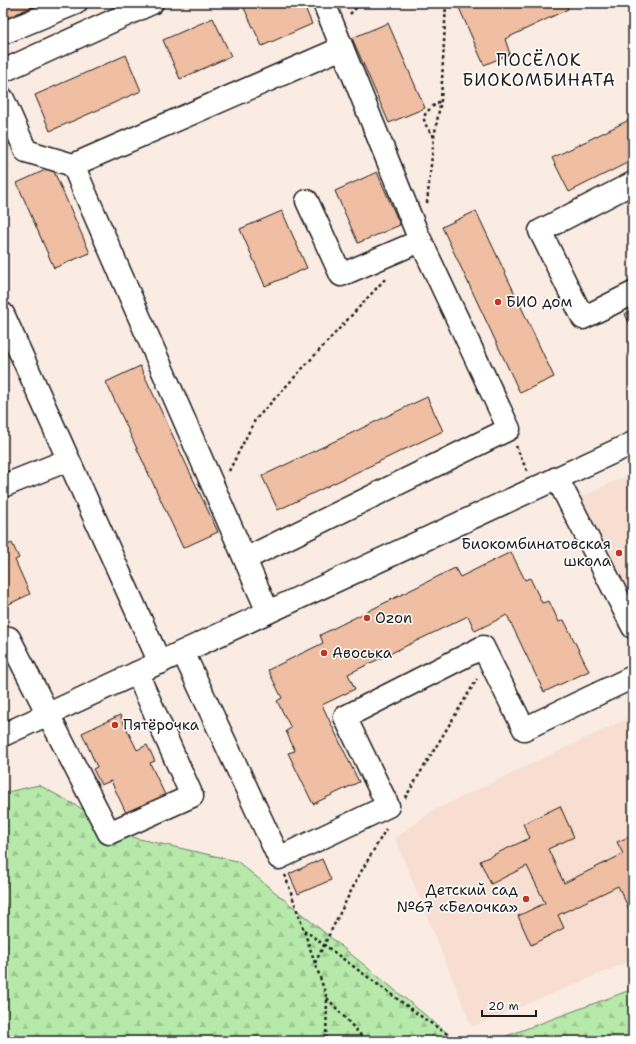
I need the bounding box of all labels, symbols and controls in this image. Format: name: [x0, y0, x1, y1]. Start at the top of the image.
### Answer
district label: ПОСЁЛОК БИОКОМБИНАТА: [462, 49, 616, 91]
place label: БИО дом: [506, 292, 572, 312]
marker: БИО дом: [493, 297, 503, 307]
place label: Биокомбинатовская школа: [461, 534, 612, 571]
marker: Биокомбинатовская школа: [614, 548, 624, 558]
place label: Ozon: [375, 608, 412, 628]
marker: Ozon: [362, 613, 372, 623]
place label: Авоська: [332, 643, 393, 663]
marker: Авоська: [319, 648, 329, 658]
place label: Пятёрочка: [123, 715, 200, 735]
marker: Пятёрочка: [110, 720, 120, 730]
place label: Детский сад №67 «Белочка»: [396, 880, 518, 917]
marker: Детский сад №67 «Белочка»: [521, 894, 531, 904]
scale bar: [482, 992, 536, 1018]
text: 20 m: [488, 998, 519, 1014]

